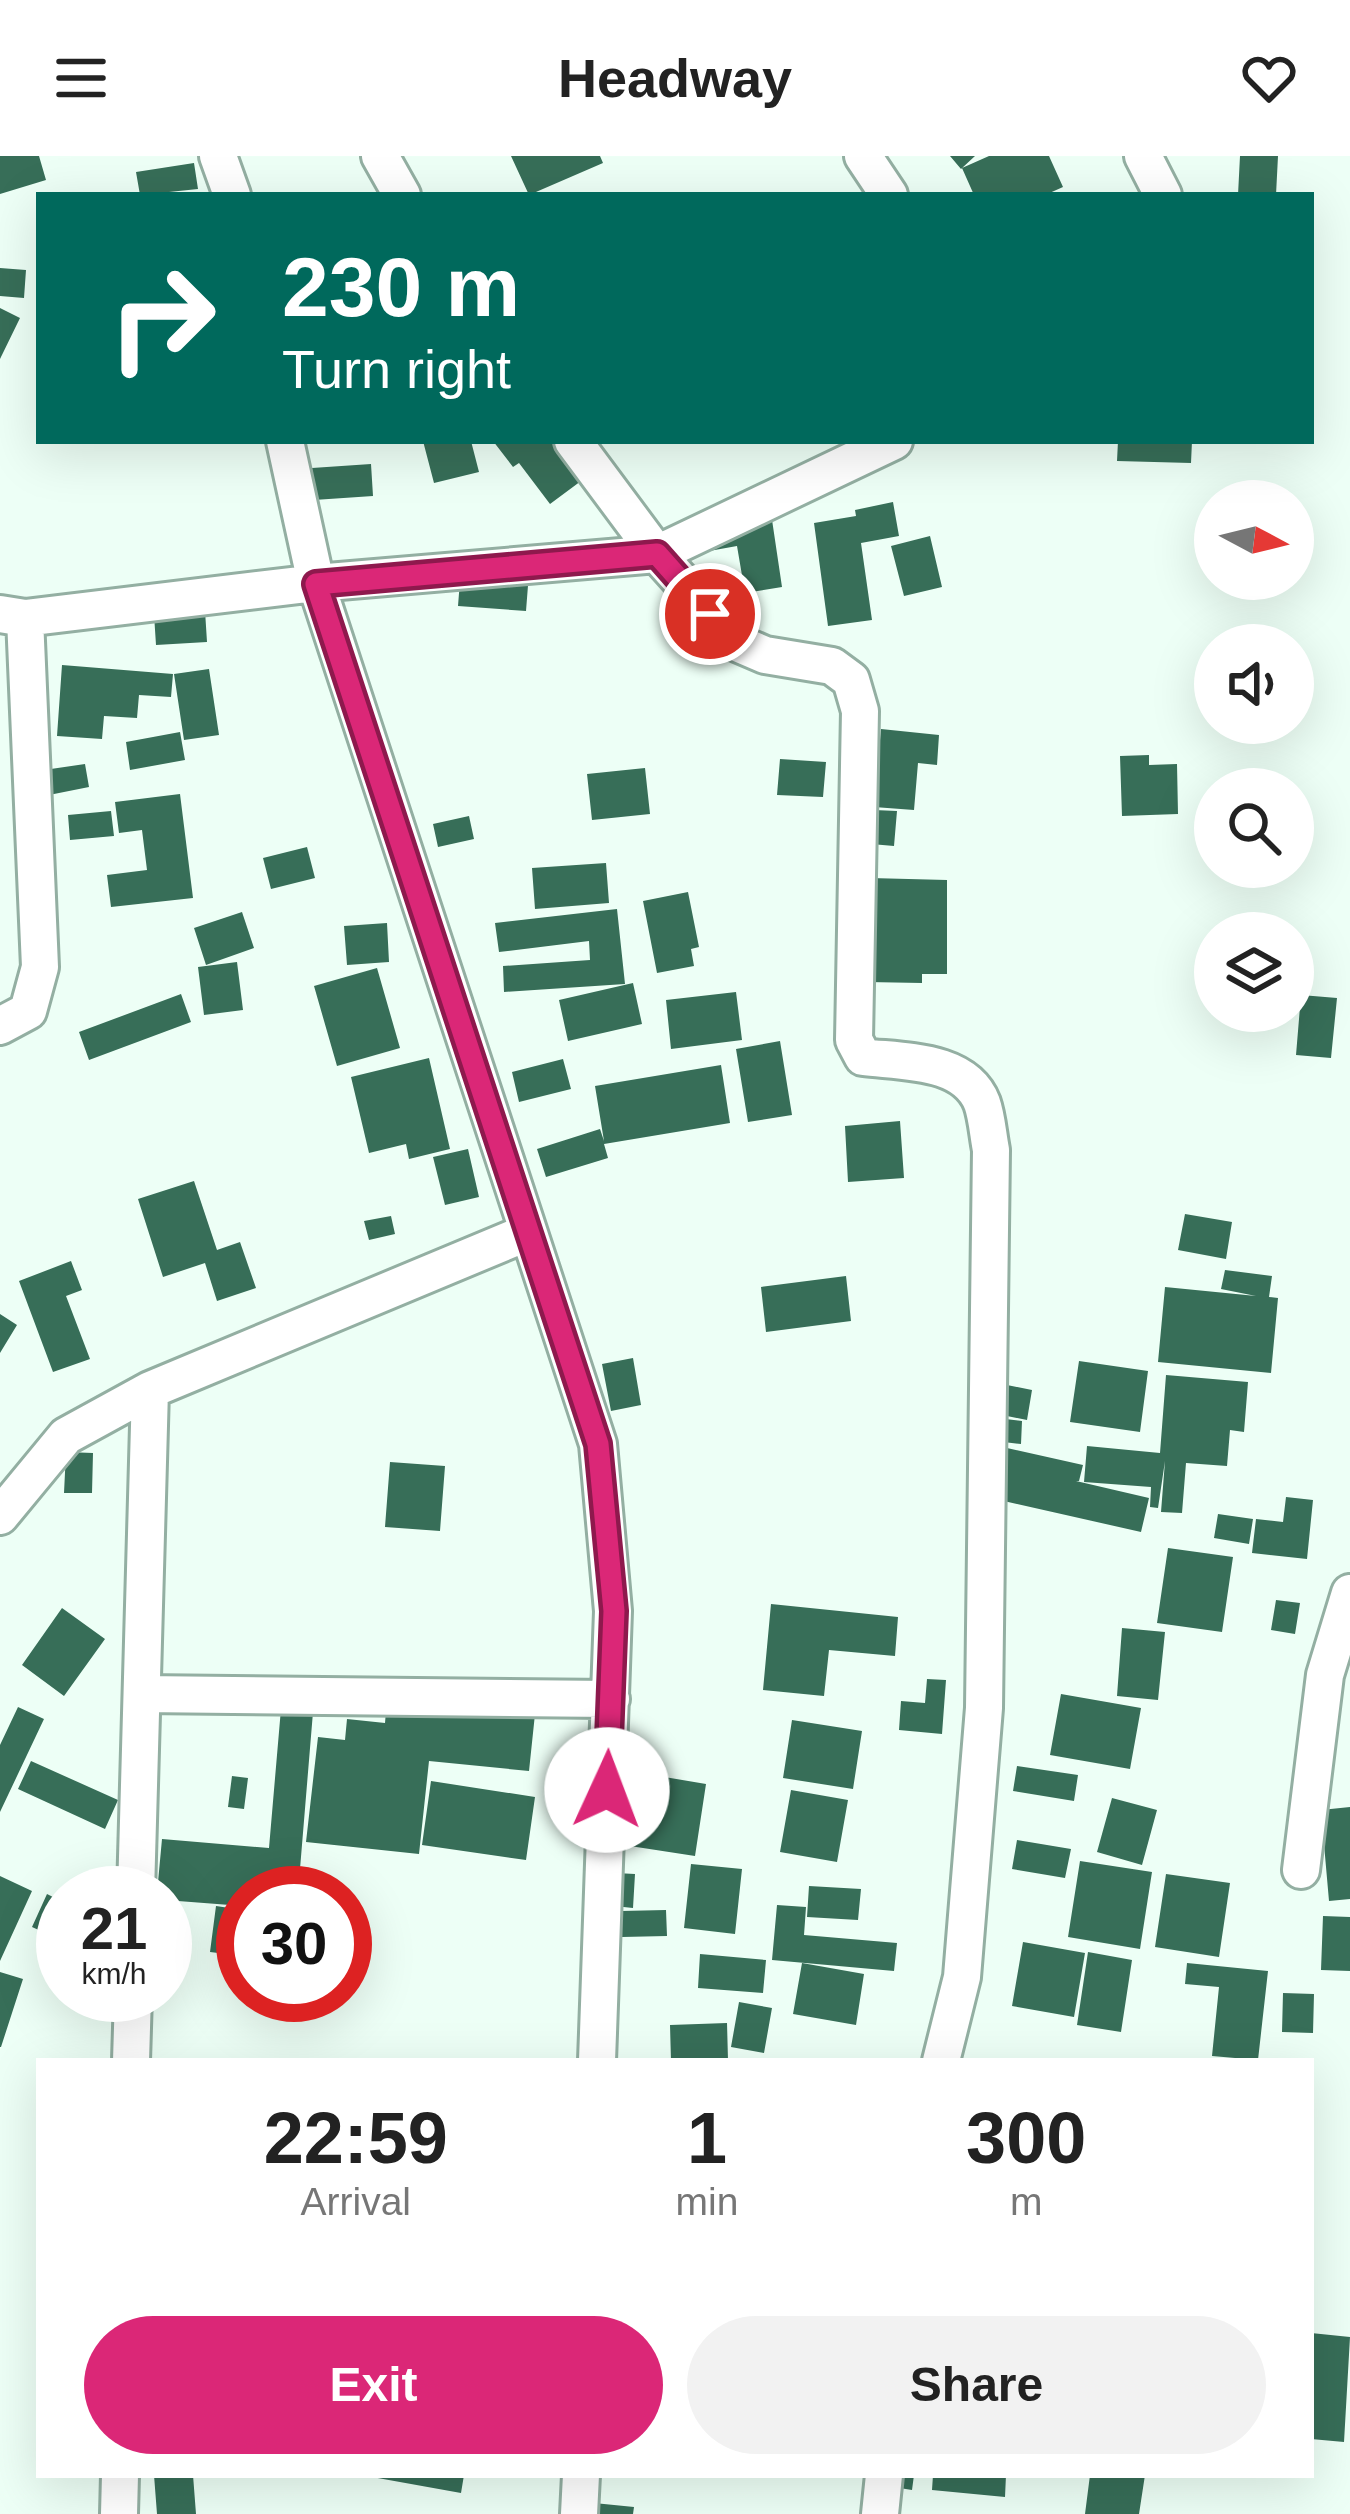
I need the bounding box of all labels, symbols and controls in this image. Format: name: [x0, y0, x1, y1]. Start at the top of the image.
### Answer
icon: menu: [48, 45, 114, 111]
icon: heart: [1236, 45, 1302, 111]
text: Headway: [558, 48, 792, 108]
icon: right: [84, 240, 240, 396]
text: 230 m: [282, 240, 520, 334]
text: Turn right: [282, 339, 511, 399]
north arrow: [1194, 480, 1314, 600]
map controls: [1194, 480, 1314, 1032]
pin: [659, 563, 761, 665]
icon: arrive: [677, 581, 743, 647]
button: sound: [1194, 624, 1314, 744]
button: search: [1194, 768, 1314, 888]
button: layers: [1194, 912, 1314, 1032]
position arrow: [544, 1727, 670, 1853]
speed limit sign: 30: [216, 1866, 372, 2022]
text: 21: [81, 1895, 147, 1962]
text: km/h: [81, 1957, 147, 1990]
text: 22:59: [264, 2098, 448, 2178]
text: 1: [687, 2098, 727, 2178]
text: 300: [966, 2098, 1086, 2178]
text: Arrival: [301, 2180, 411, 2223]
text: min: [676, 2180, 738, 2223]
text: m: [1010, 2180, 1042, 2223]
button: Exit: [84, 2316, 663, 2454]
button: Share: [687, 2316, 1266, 2454]

